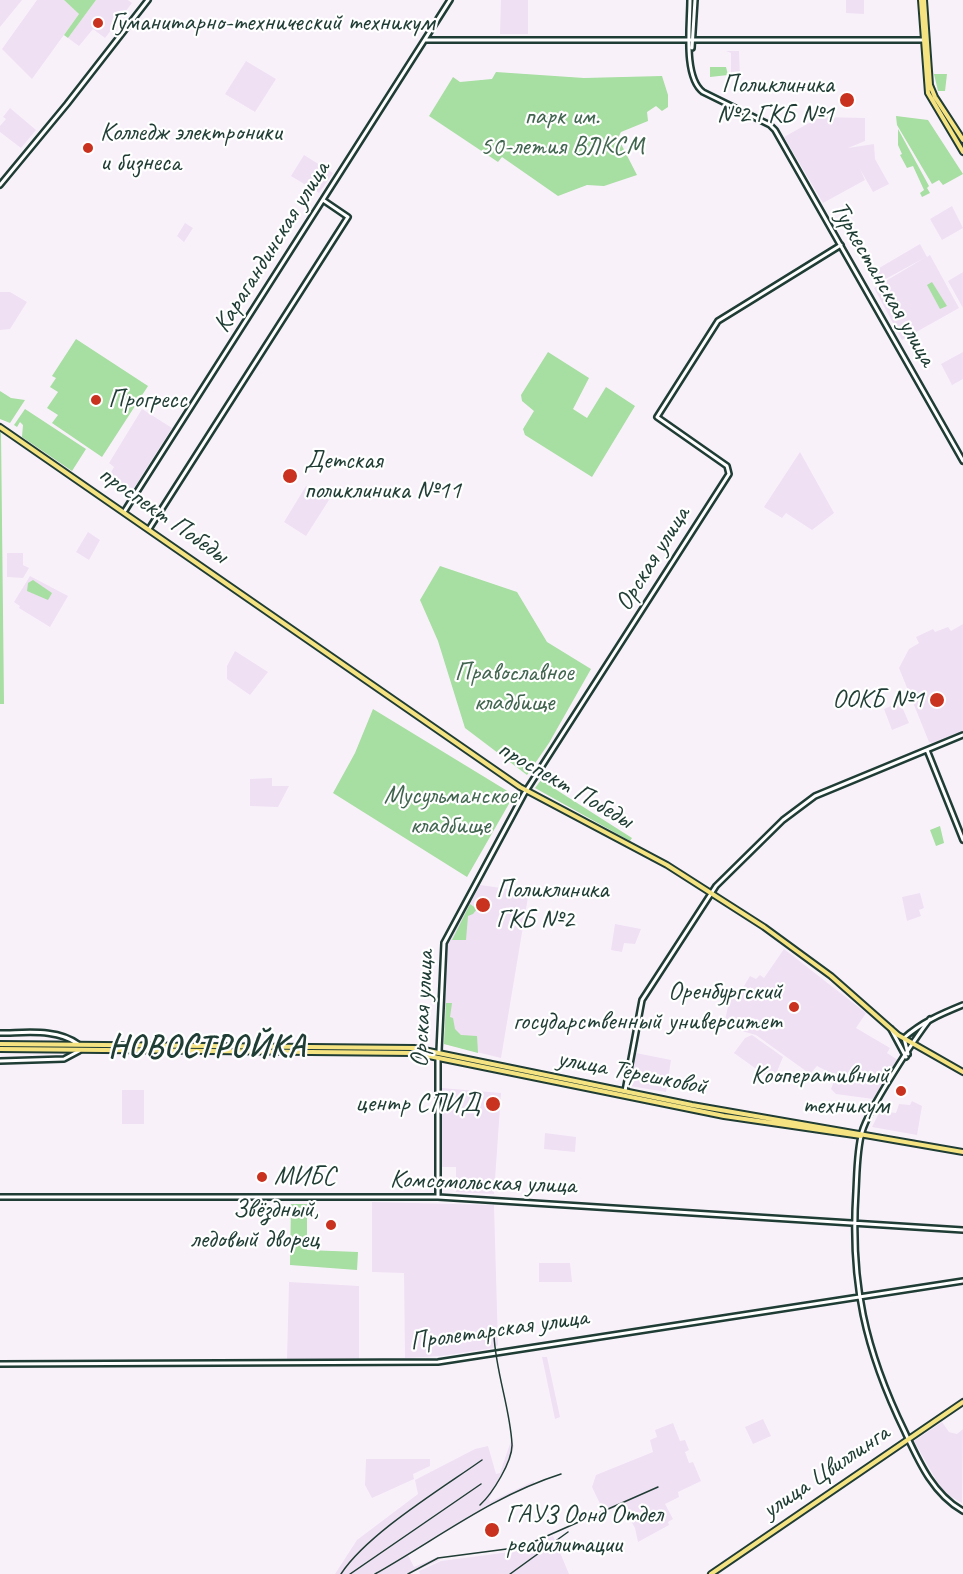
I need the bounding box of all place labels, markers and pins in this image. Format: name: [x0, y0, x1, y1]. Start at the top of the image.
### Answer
place label: Гуманитарно-технический техникум: [110, 7, 434, 39]
marker: Гуманитарно-технический техникум: [91, 16, 105, 30]
place label: Поликлиника №2 ГКБ №1: [717, 69, 834, 130]
marker: Поликлиника №2 ГКБ №1: [838, 91, 856, 109]
place label: Колледж электроники и бизнеса: [100, 117, 282, 178]
marker: Колледж электроники и бизнеса: [81, 141, 95, 155]
place label: Прогресс: [108, 384, 187, 416]
marker: Прогресс: [89, 393, 103, 407]
place label: Детская поликлиника №11: [304, 445, 461, 506]
marker: Детская поликлиника №11: [281, 467, 299, 485]
place label: ООКБ №1: [832, 684, 924, 716]
marker: ООКБ №1: [928, 691, 946, 709]
place label: Поликлиника ГКБ №2: [496, 874, 608, 936]
marker: Поликлиника ГКБ №2: [474, 896, 492, 914]
place label: Оренбургский государственный университет: [513, 976, 782, 1038]
marker: Оренбургский государственный университет: [787, 1000, 801, 1014]
place label: Кооперативный техникум: [751, 1060, 889, 1122]
marker: Кооперативный техникум: [894, 1084, 908, 1098]
place label: центр СПИД: [356, 1088, 480, 1120]
marker: центр СПИД: [484, 1095, 502, 1113]
place label: МИБС: [274, 1161, 335, 1193]
marker: МИБС: [255, 1170, 269, 1184]
place label: Звёздный, ледовый дворец: [190, 1194, 319, 1256]
marker: Звёздный, ледовый дворец: [324, 1218, 338, 1232]
place label: ГАУЗ Оонд Отдел реабилитации: [506, 1499, 663, 1560]
marker: ГАУЗ Оонд Отдел реабилитации: [483, 1521, 501, 1539]

